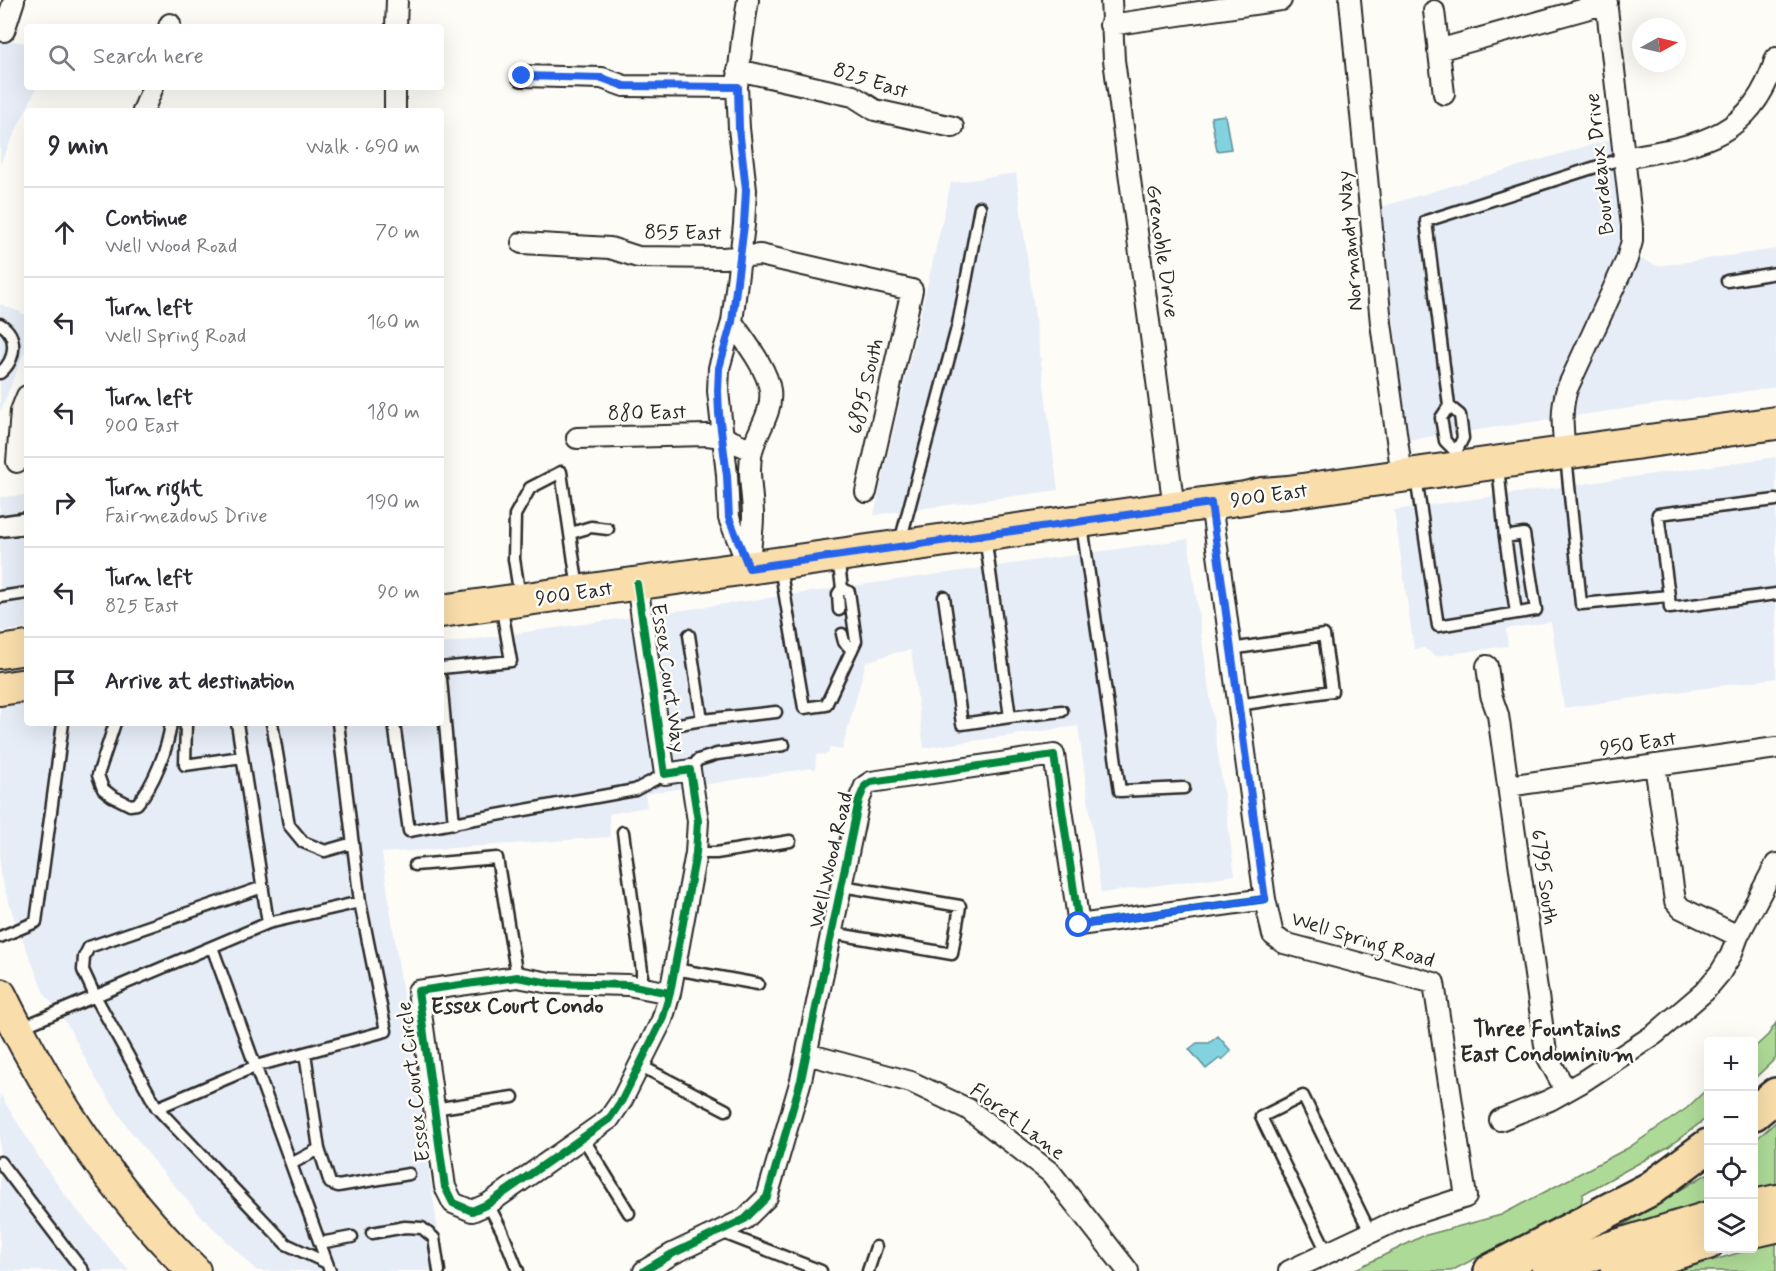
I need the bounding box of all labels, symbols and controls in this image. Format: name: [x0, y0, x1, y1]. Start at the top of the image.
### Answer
north arrow: [1632, 18, 1686, 72]
search box: [24, 24, 444, 90]
icon: search: [45, 41, 78, 74]
text: Search here: [93, 43, 204, 71]
street label: 825 East: [830, 56, 912, 106]
route end: [508, 62, 534, 88]
street label: Bourdeaux Drive: [1579, 92, 1621, 236]
text: 9 min: [48, 130, 109, 164]
text: Walk · 690 m: [306, 134, 420, 161]
street label: Normandy Way: [1330, 169, 1370, 312]
street label: Grenoble Drive: [1139, 183, 1185, 320]
text: Continue: [105, 205, 187, 233]
icon: ahead: [48, 216, 81, 249]
street label: 855 East: [644, 218, 722, 248]
text: 70 m: [375, 219, 420, 246]
text: Well Wood Road: [105, 233, 237, 260]
text: Turn left: [105, 295, 193, 323]
icon: left: [48, 306, 81, 339]
text: 160 m: [367, 309, 420, 336]
text: Well Spring Road: [105, 323, 246, 350]
street label: 6895 South: [841, 336, 891, 437]
text: Turn left: [105, 385, 193, 413]
icon: left: [48, 396, 81, 429]
street label: 880 East: [607, 398, 687, 428]
text: 180 m: [367, 399, 420, 426]
text: 900 East: [105, 413, 179, 440]
text: Turn right: [105, 475, 203, 503]
street label: 900 East: [1229, 477, 1310, 515]
icon: right: [48, 486, 81, 519]
text: 190 m: [366, 489, 420, 516]
text: Fairmeadows Drive: [105, 503, 267, 530]
text: Turn left: [105, 565, 193, 593]
street label: 900 East: [534, 575, 615, 613]
icon: left: [48, 576, 81, 609]
text: 90 m: [377, 579, 420, 606]
text: 825 East: [105, 593, 179, 620]
street label: Essex Court Way: [644, 602, 692, 754]
icon: arrive: [48, 666, 81, 699]
text: Arrive at destination: [105, 668, 295, 696]
street label: 950 East: [1598, 725, 1679, 763]
street label: Well Wood Road: [802, 789, 860, 931]
street label: 6795 South: [1523, 828, 1565, 927]
street label: Well Spring Road: [1287, 905, 1438, 977]
route start: [1065, 911, 1091, 937]
district label: Essex Court Condo: [431, 993, 603, 1021]
street label: Essex Court Circle: [390, 1000, 438, 1164]
district label: Three Fountains East Condominium: [1460, 1016, 1634, 1069]
map controls: [1704, 1037, 1758, 1253]
button: +: [1704, 1037, 1758, 1091]
street label: Floret Lane: [964, 1077, 1071, 1167]
button: −: [1704, 1091, 1758, 1145]
button: locate: [1704, 1145, 1758, 1199]
button: layers: [1704, 1199, 1758, 1253]

